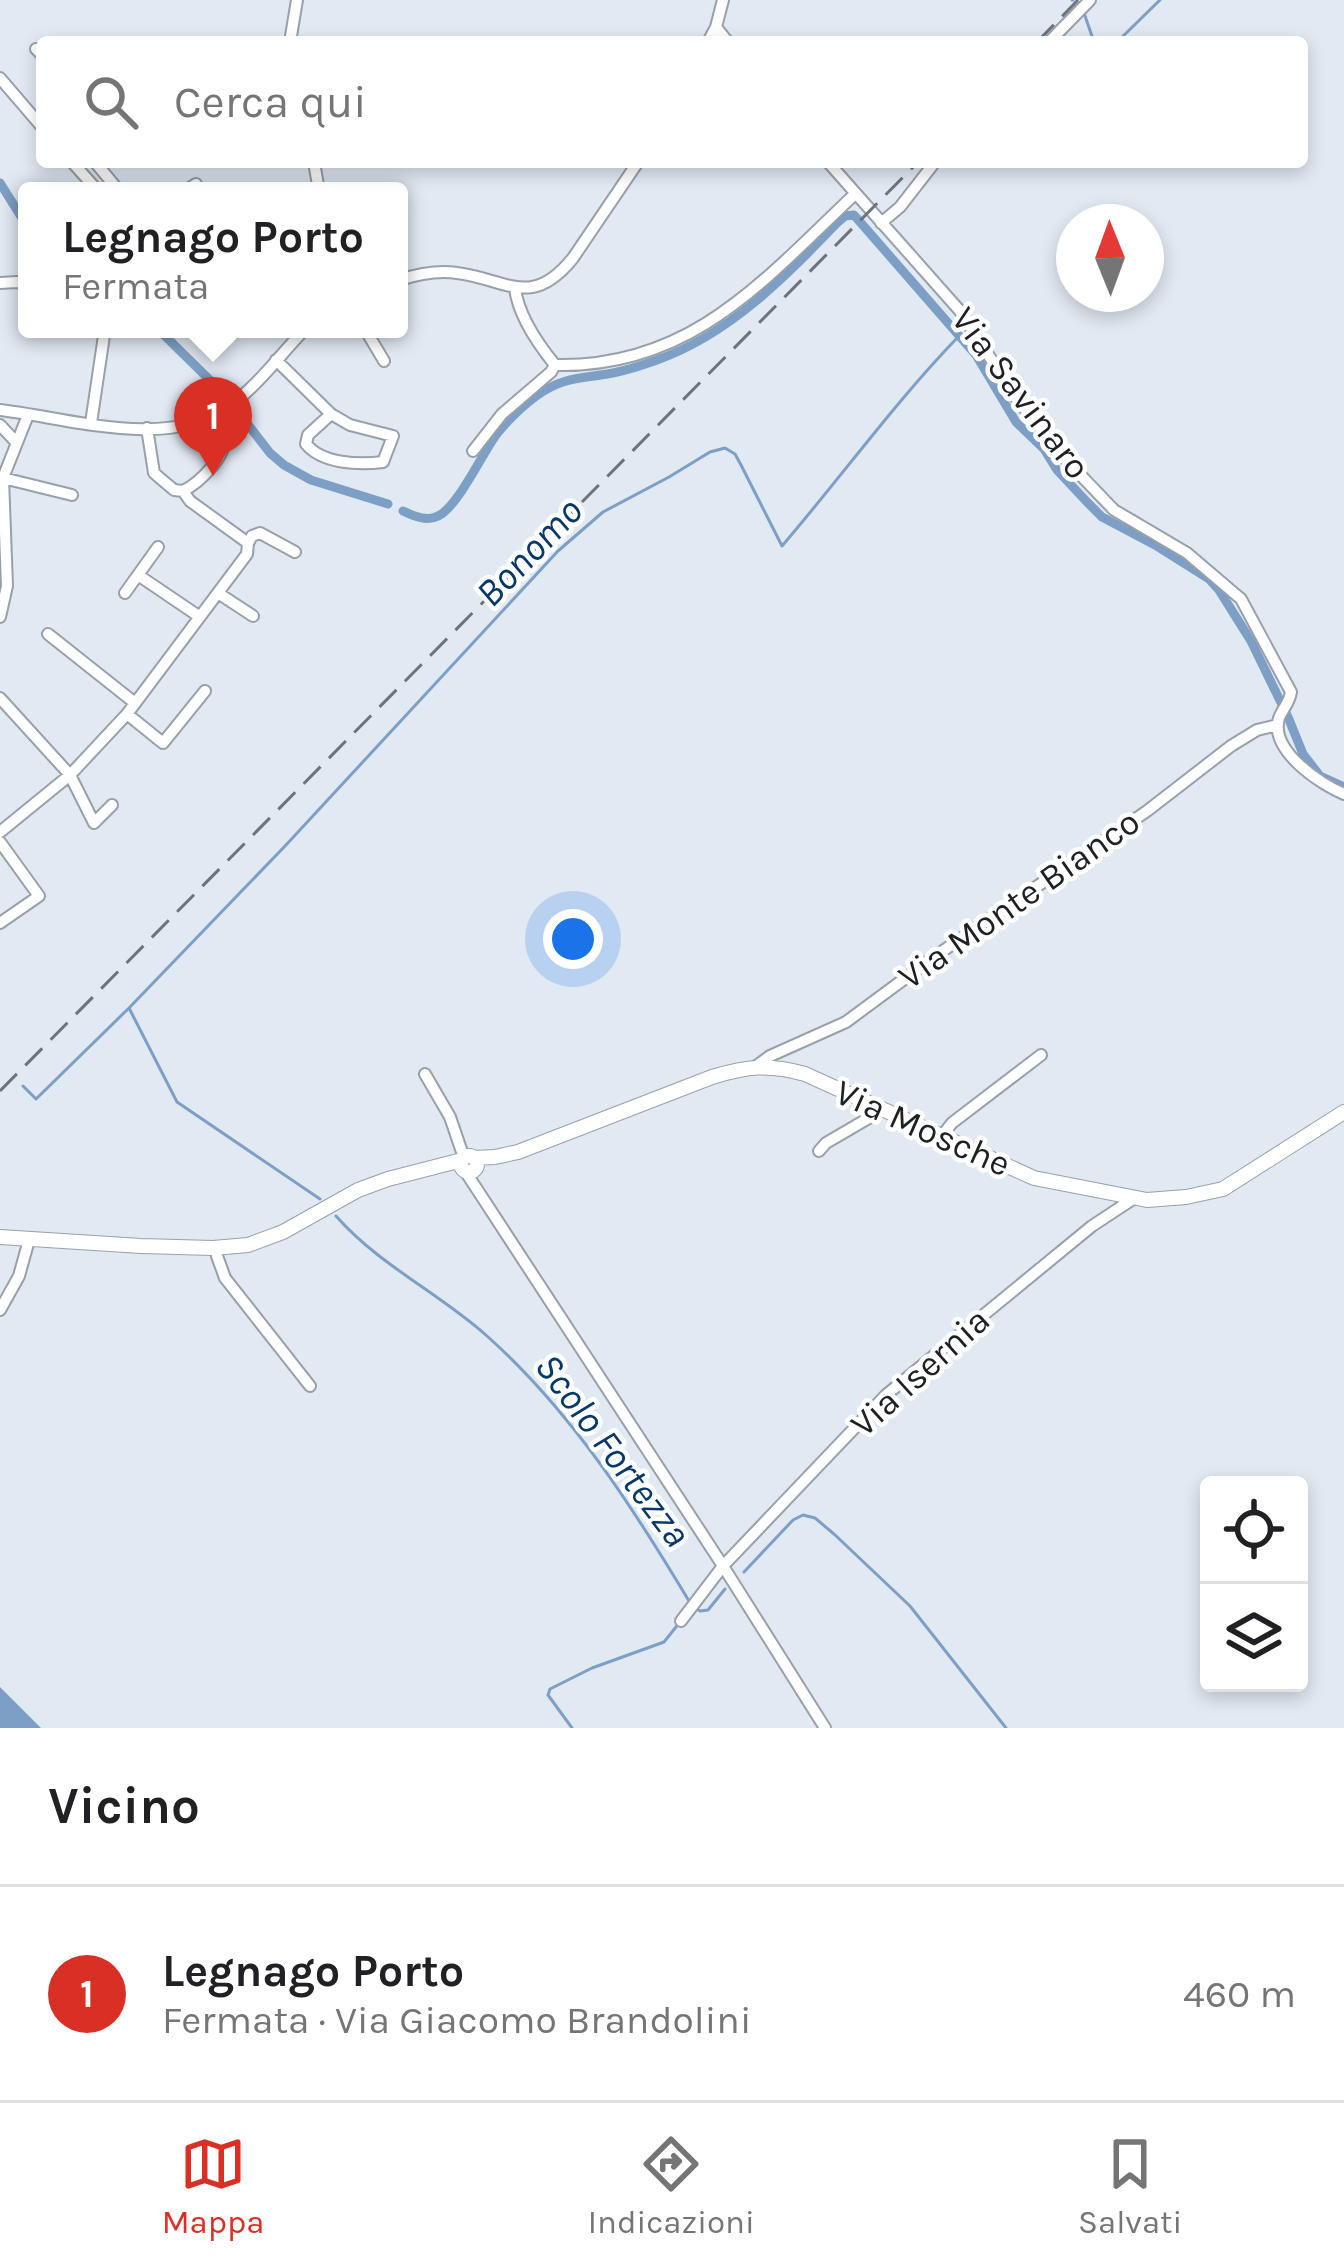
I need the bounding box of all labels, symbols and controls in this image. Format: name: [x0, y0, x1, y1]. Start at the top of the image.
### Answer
search box: [36, 36, 1308, 168]
icon: search: [78, 69, 144, 135]
text: Cerca qui: [174, 76, 367, 128]
popup: [18, 182, 408, 338]
north arrow: [1056, 204, 1164, 312]
text: Legnago Porto: [62, 211, 364, 263]
text: Fermata: [62, 263, 209, 309]
street label: Via Savinaro: [943, 299, 1099, 487]
pin: 1: [174, 377, 252, 476]
water label: Bonomo: [466, 488, 592, 616]
street label: Via Monte Bianco: [890, 800, 1148, 998]
your location: [543, 909, 603, 969]
street label: Via Mosche: [829, 1071, 1017, 1185]
street label: Via Isernia: [842, 1299, 998, 1445]
water label: Scolo Fortezza: [525, 1344, 701, 1556]
map controls: [1200, 1476, 1308, 1692]
button: locate: [1200, 1476, 1308, 1584]
button: layers: [1200, 1584, 1308, 1692]
text: Vicino: [48, 1776, 200, 1836]
text: Legnago Porto: [162, 1945, 464, 1997]
text: 1: [80, 1971, 94, 2017]
text: 460 m: [1183, 1971, 1296, 2017]
text: Fermata · Via Giacomo Brandolini: [162, 1997, 752, 2043]
tab: Mappa: [162, 2131, 265, 2241]
tab: Indicazioni: [588, 2131, 755, 2241]
tab: Salvati: [1078, 2131, 1182, 2241]

